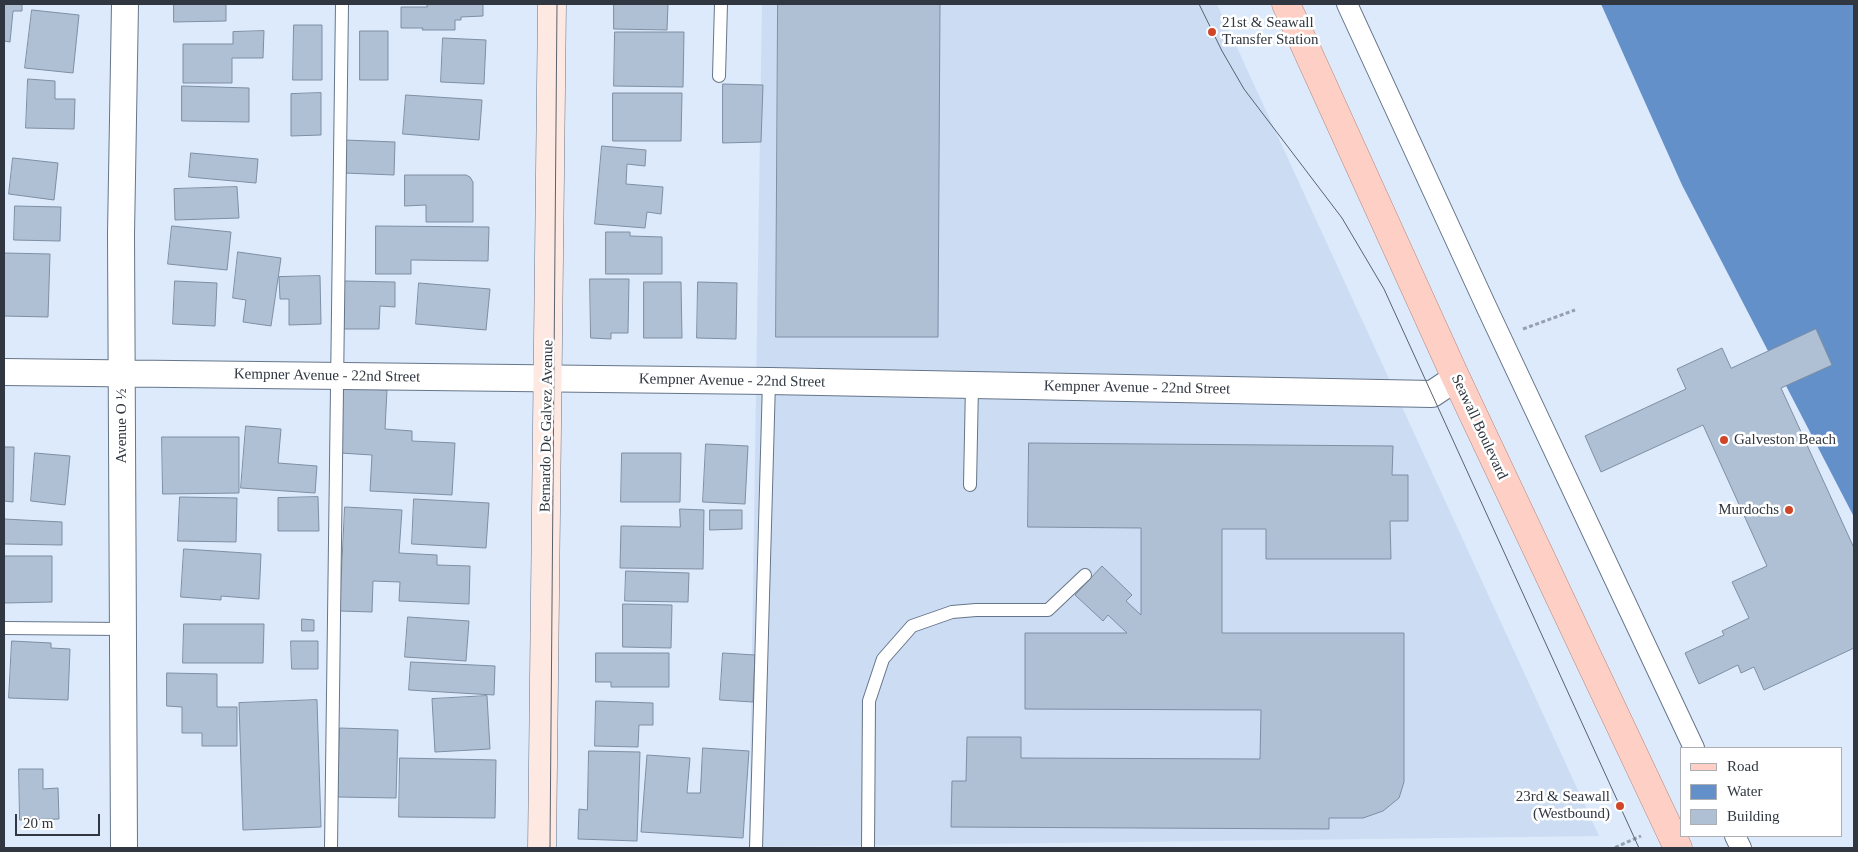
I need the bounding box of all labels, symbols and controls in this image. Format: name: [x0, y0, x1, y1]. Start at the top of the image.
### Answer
place label: 21st & Seawall Transfer Station: [1222, 14, 1319, 49]
marker: 21st & Seawall Transfer Station: [1206, 26, 1218, 38]
street label: Bernardo De Galvez Avenue: [536, 340, 558, 512]
street label: Kempner Avenue - 22nd Street: [234, 365, 420, 387]
street label: Kempner Avenue - 22nd Street: [639, 370, 825, 392]
street label: Seawall Boulevard: [1447, 372, 1511, 482]
street label: Kempner Avenue - 22nd Street: [1044, 377, 1230, 399]
street label: Avenue O ½: [113, 388, 131, 464]
place label: Galveston Beach: [1734, 431, 1836, 449]
marker: Galveston Beach: [1718, 434, 1730, 446]
place label: Murdochs: [1718, 501, 1779, 519]
marker: Murdochs: [1783, 504, 1795, 516]
legend: [1680, 747, 1843, 837]
text: Road: [1727, 758, 1759, 774]
text: Water: [1727, 783, 1762, 799]
place label: 23rd & Seawall (Westbound): [1516, 788, 1610, 823]
marker: 23rd & Seawall (Westbound): [1614, 800, 1626, 812]
scale bar: [18, 804, 102, 836]
text: Building: [1727, 808, 1780, 824]
text: 20 m: [23, 815, 53, 831]

